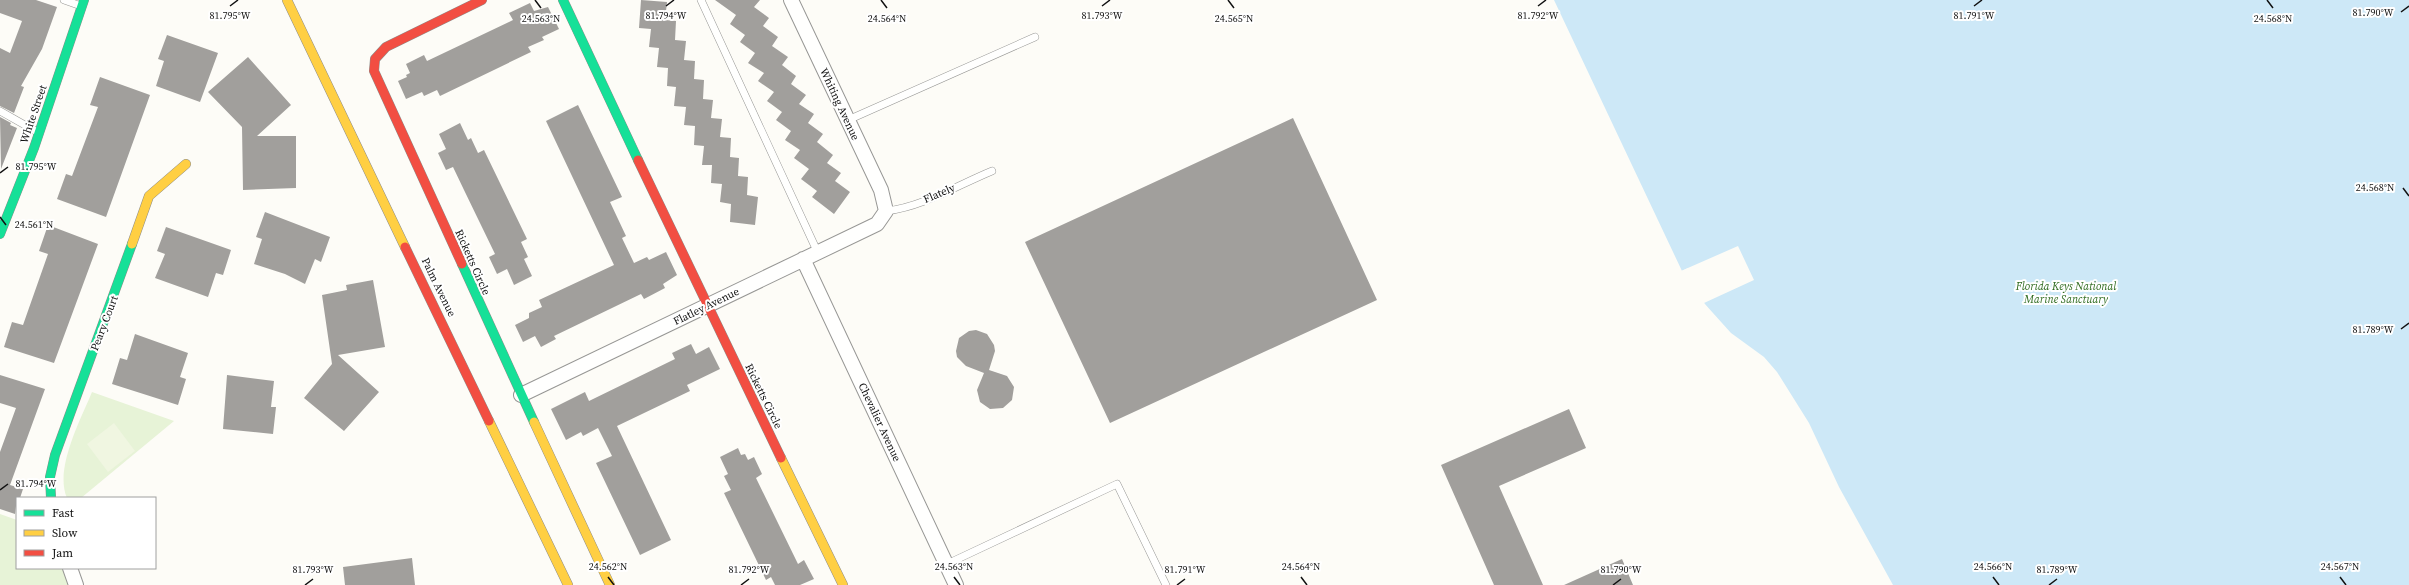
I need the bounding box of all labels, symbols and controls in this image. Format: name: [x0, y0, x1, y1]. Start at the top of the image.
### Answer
text: 81.790°W: [2353, 6, 2394, 19]
text: 81.795°W: [210, 9, 251, 22]
text: 81.794°W: [646, 9, 687, 22]
text: 81.793°W: [1082, 9, 1123, 22]
text: 81.792°W: [1518, 9, 1559, 22]
text: 81.791°W: [1954, 9, 1995, 22]
text: 24.563°N: [522, 12, 560, 25]
text: 24.564°N: [868, 12, 906, 25]
text: 24.565°N: [1215, 12, 1253, 25]
text: 24.568°N: [2254, 12, 2292, 25]
street label: Whiting Avenue: [816, 66, 863, 143]
street label: White Street: [17, 83, 51, 145]
text: 81.795°W: [16, 160, 57, 173]
street label: Flately: [921, 180, 958, 207]
text: 24.568°N: [2356, 181, 2394, 194]
text: 24.561°N: [15, 218, 53, 231]
street label: Ricketts Circle: [451, 227, 494, 298]
street label: Palm Avenue: [418, 255, 459, 320]
park label: Florida Keys National Marine Sanctuary: [2015, 279, 2117, 307]
street label: Flatley Avenue: [671, 284, 742, 329]
street label: Peary Court: [87, 293, 122, 353]
text: 81.789°W: [2353, 323, 2394, 336]
street label: Ricketts Circle: [741, 361, 786, 432]
street label: Chevalier Avenue: [855, 380, 905, 464]
text: 81.794°W: [16, 477, 57, 490]
legend: [16, 497, 156, 569]
text: Fast: [52, 505, 74, 521]
text: Slow: [52, 525, 78, 541]
text: Jam: [51, 545, 73, 561]
text: 24.562°N: [589, 560, 627, 573]
text: 24.563°N: [935, 560, 973, 573]
text: 24.564°N: [1282, 560, 1320, 573]
text: 24.566°N: [1974, 560, 2012, 573]
text: 24.567°N: [2321, 560, 2359, 573]
text: 81.793°W: [293, 563, 334, 576]
text: 81.792°W: [729, 563, 770, 576]
text: 81.791°W: [1165, 563, 1206, 576]
text: 81.790°W: [1601, 563, 1642, 576]
text: 81.789°W: [2037, 563, 2078, 576]

